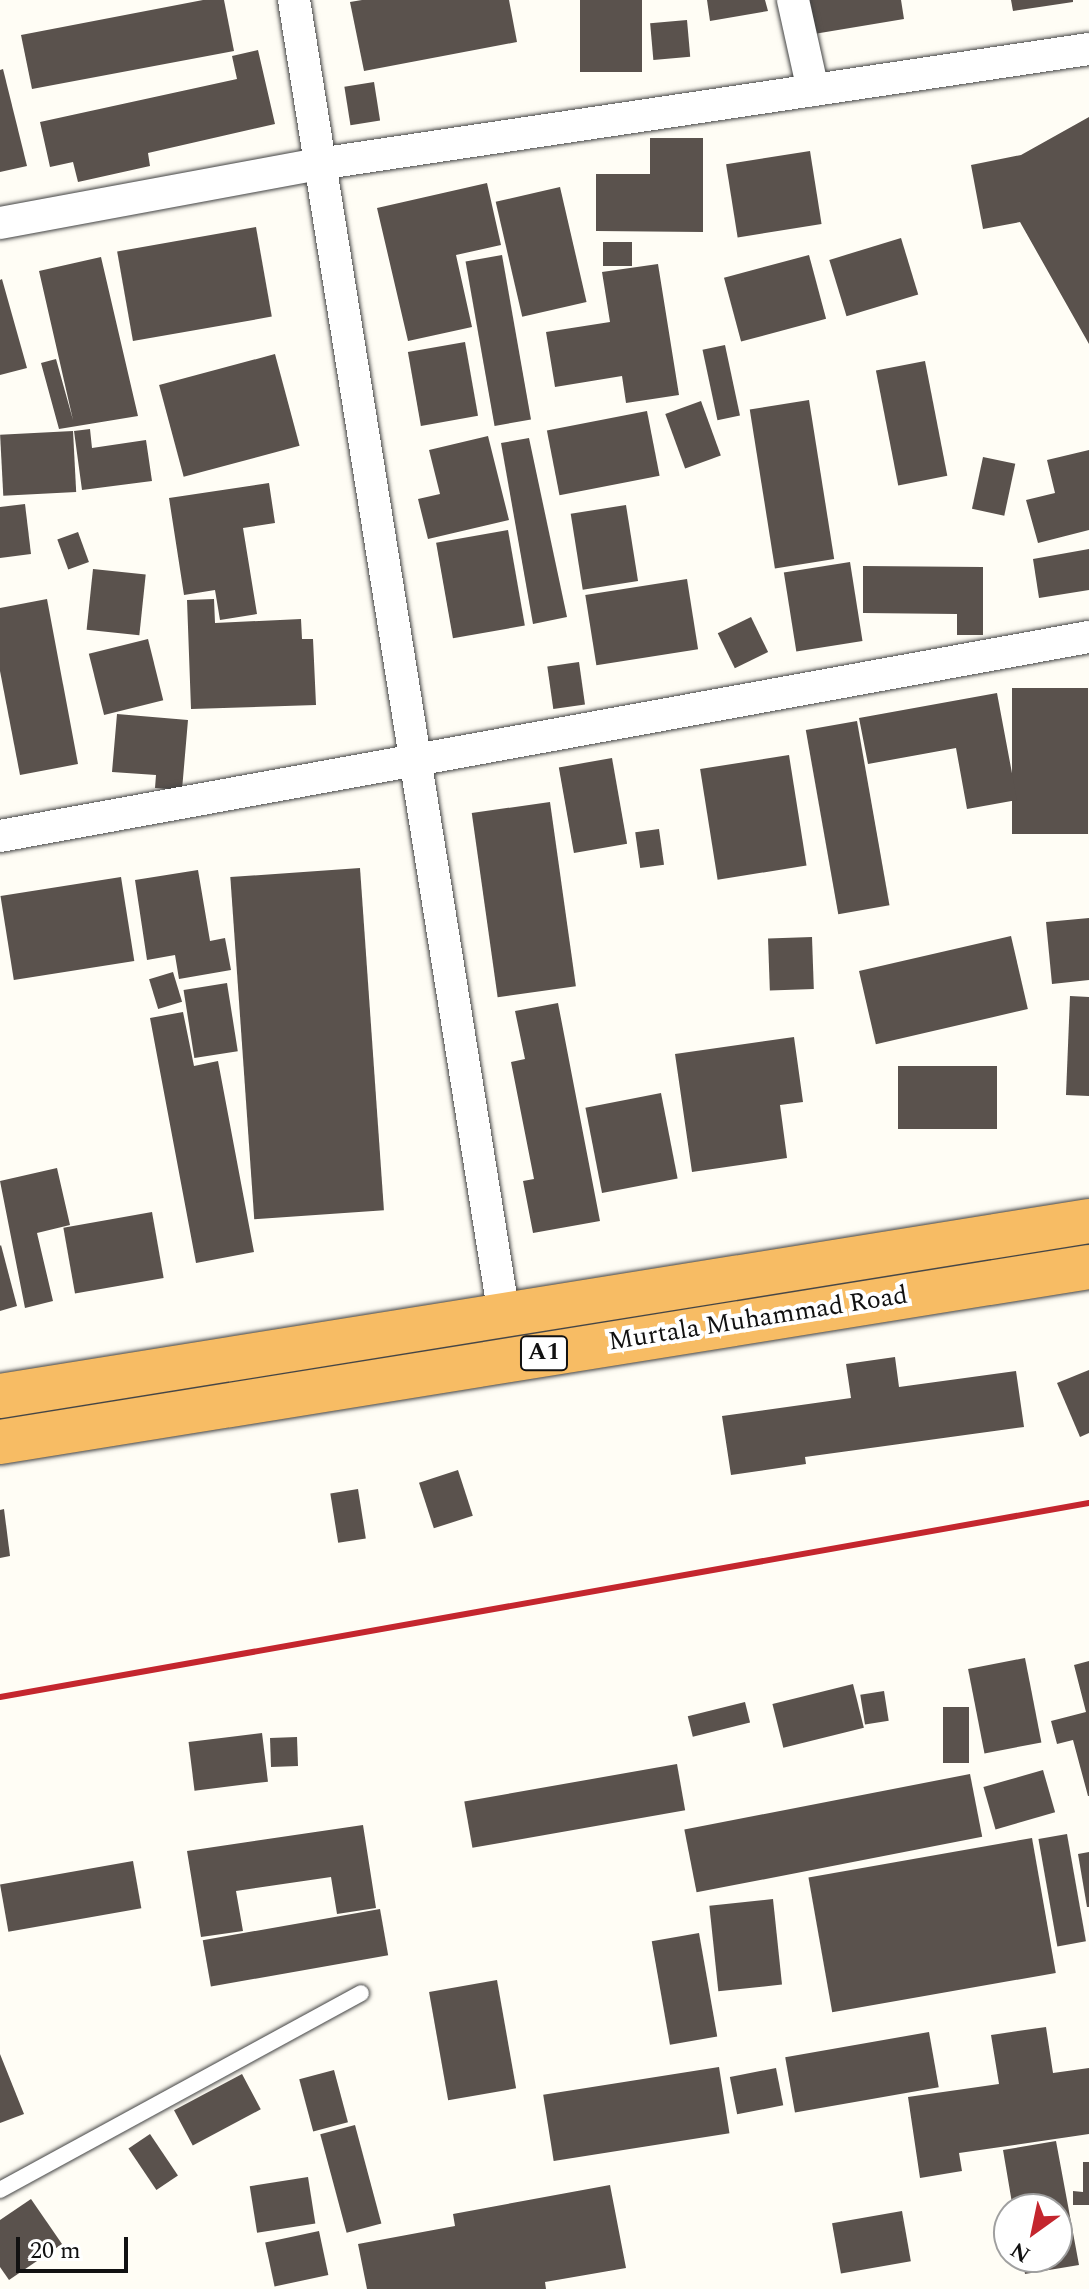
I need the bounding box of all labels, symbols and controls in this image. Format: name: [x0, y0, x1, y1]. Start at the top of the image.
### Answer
street label: Murtala Muhammad Road: [606, 1280, 910, 1358]
road number: A1: [518, 1333, 570, 1373]
north arrow: [993, 2193, 1073, 2273]
scale bar: [20, 2221, 132, 2271]
text: 20 m: [30, 2233, 81, 2269]
text: N: [1004, 2233, 1037, 2271]

